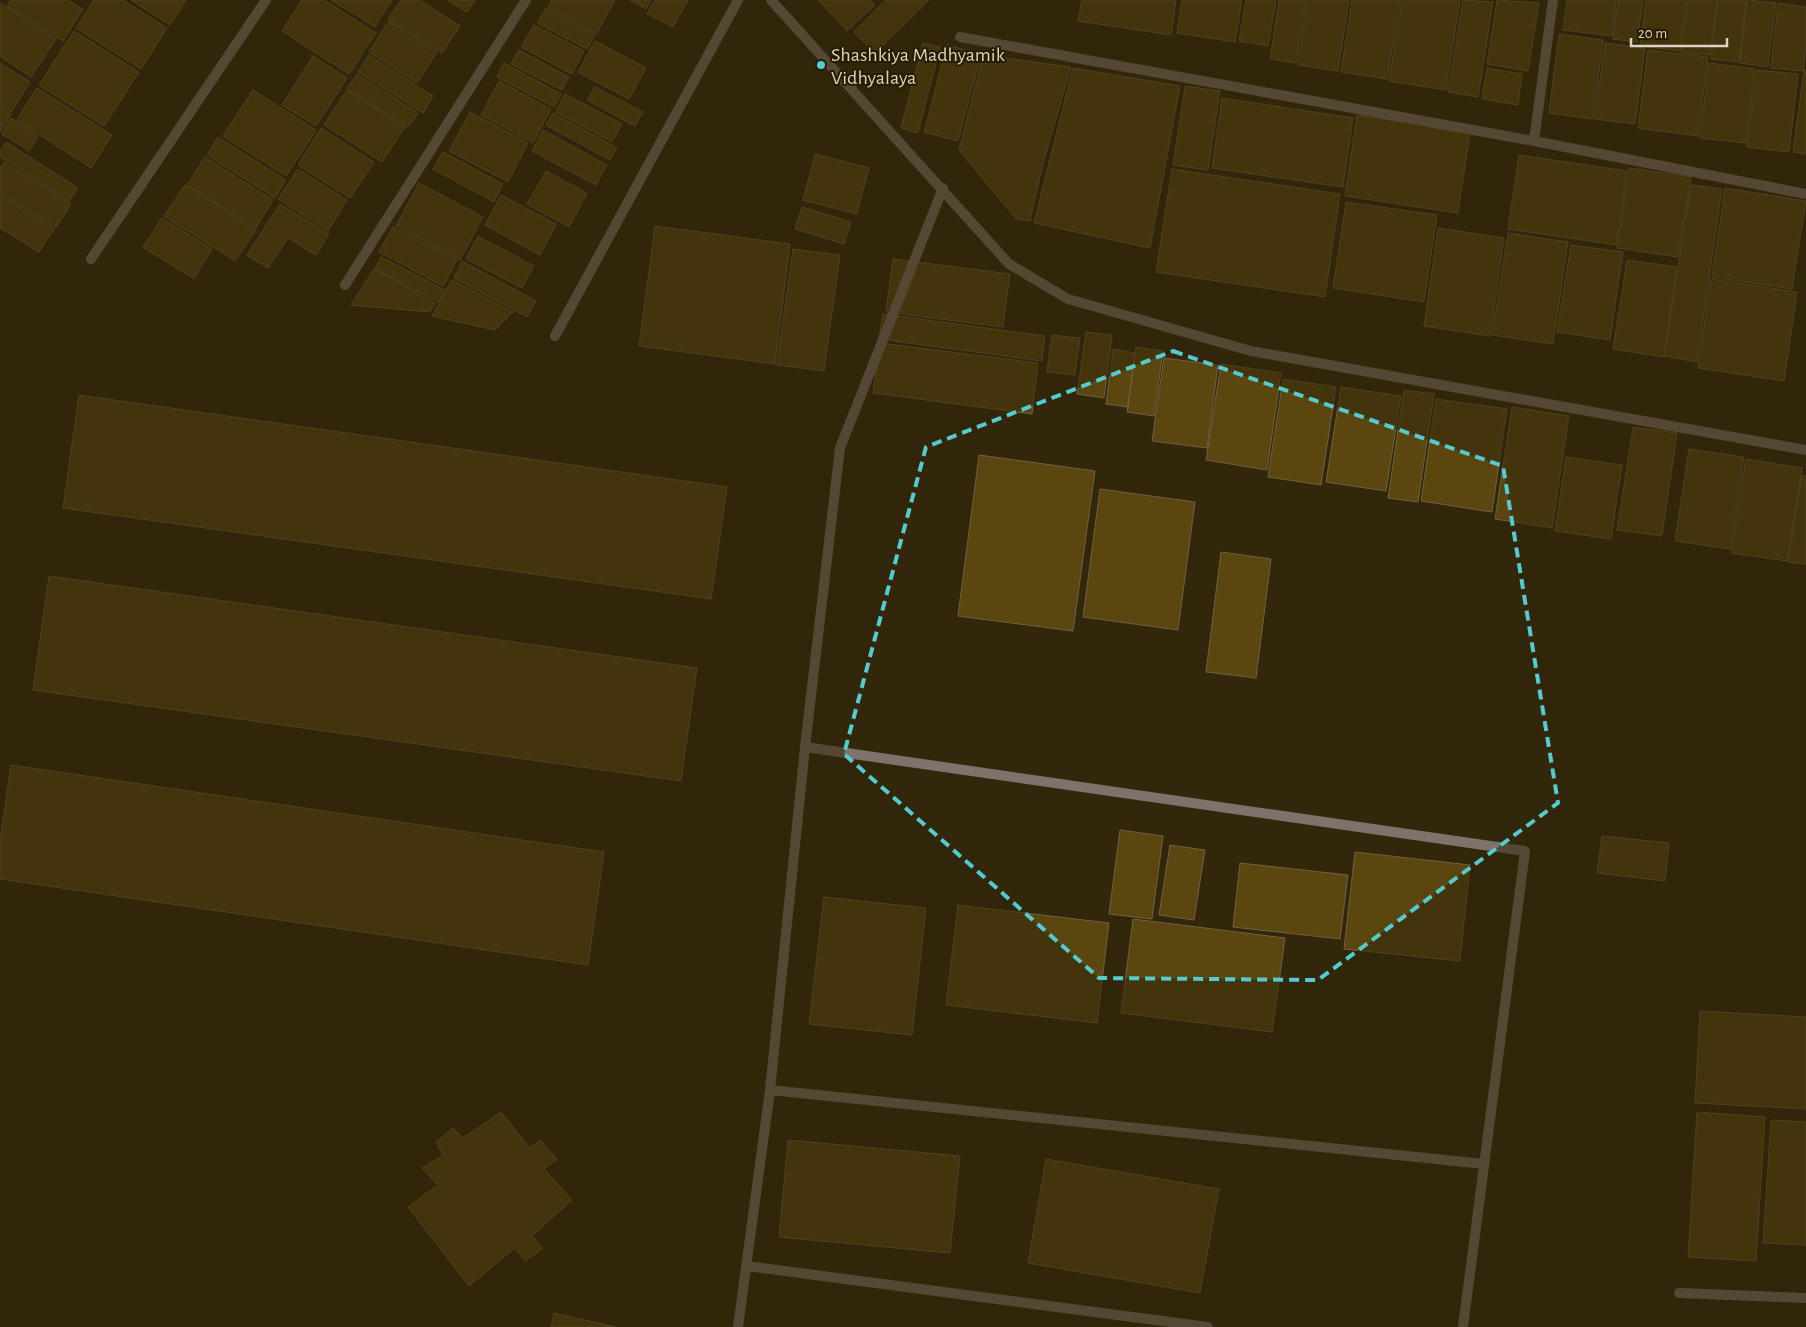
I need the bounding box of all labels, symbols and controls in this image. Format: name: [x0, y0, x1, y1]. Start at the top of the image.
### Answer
scale bar: [1631, 15, 1727, 47]
text: 20 m: [1638, 26, 1667, 41]
place label: Shashkiya Madhyamik Vidhyalaya: [831, 45, 1005, 88]
marker: Shashkiya Madhyamik Vidhyalaya: [815, 59, 827, 71]

